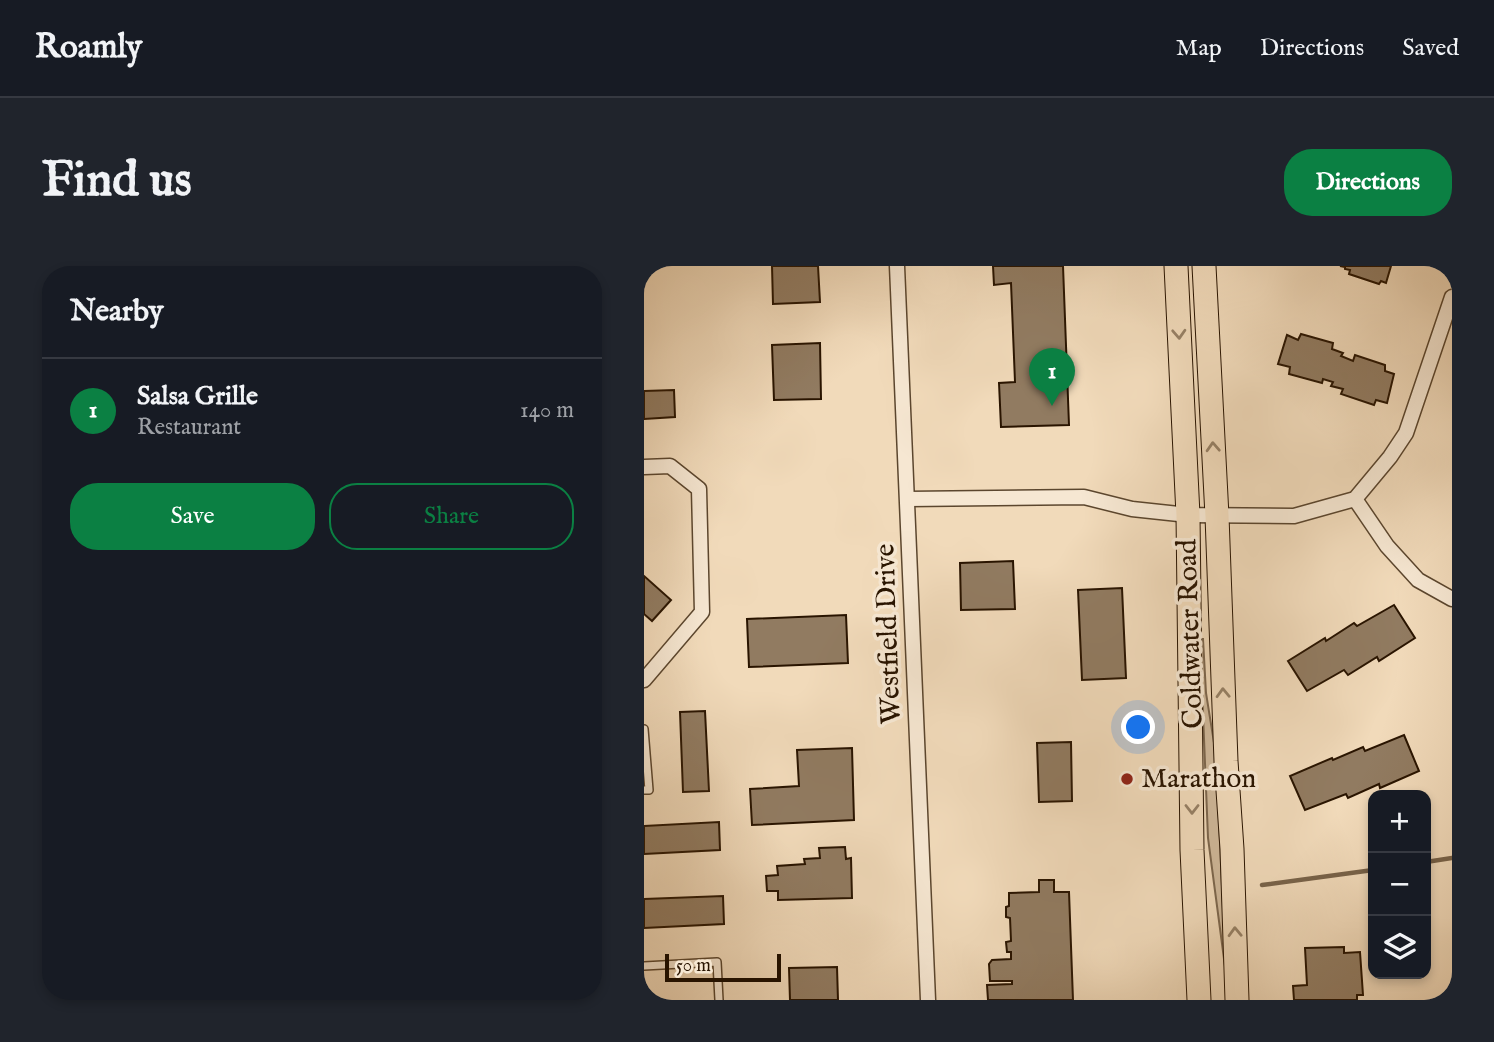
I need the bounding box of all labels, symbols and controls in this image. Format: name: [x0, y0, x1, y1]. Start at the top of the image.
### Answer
text: Roamly: [35, 27, 142, 69]
text: Map: [1176, 33, 1222, 64]
text: Directions: [1260, 33, 1364, 64]
text: Saved: [1402, 33, 1459, 64]
button: Directions: [1284, 149, 1452, 216]
text: Find us: [42, 151, 192, 213]
text: Nearby: [70, 293, 163, 331]
one-way arrow: [1172, 329, 1187, 340]
pin: 1: [1029, 348, 1075, 406]
text: Salsa Grille: [137, 380, 258, 413]
text: 1: [89, 396, 97, 425]
text: 140 m: [520, 396, 574, 425]
text: Restaurant: [137, 413, 241, 442]
one-way arrow: [1206, 442, 1221, 453]
button: Save: [70, 483, 315, 550]
button: Share: [329, 483, 574, 550]
street label: Coldwater Road: [1170, 538, 1212, 729]
street label: Westfield Drive: [868, 543, 910, 725]
one-way arrow: [1216, 687, 1231, 698]
your location: [1121, 710, 1155, 744]
place label: Marathon: [1141, 762, 1256, 797]
marker: Marathon: [1119, 771, 1135, 787]
map controls: [1368, 790, 1431, 979]
button: +: [1368, 790, 1431, 853]
one-way arrow: [1184, 804, 1200, 815]
button: −: [1368, 853, 1431, 916]
button: layers: [1368, 916, 1431, 979]
one-way arrow: [1227, 926, 1242, 937]
scale bar: [665, 951, 780, 983]
text: 50 m: [676, 954, 711, 978]

